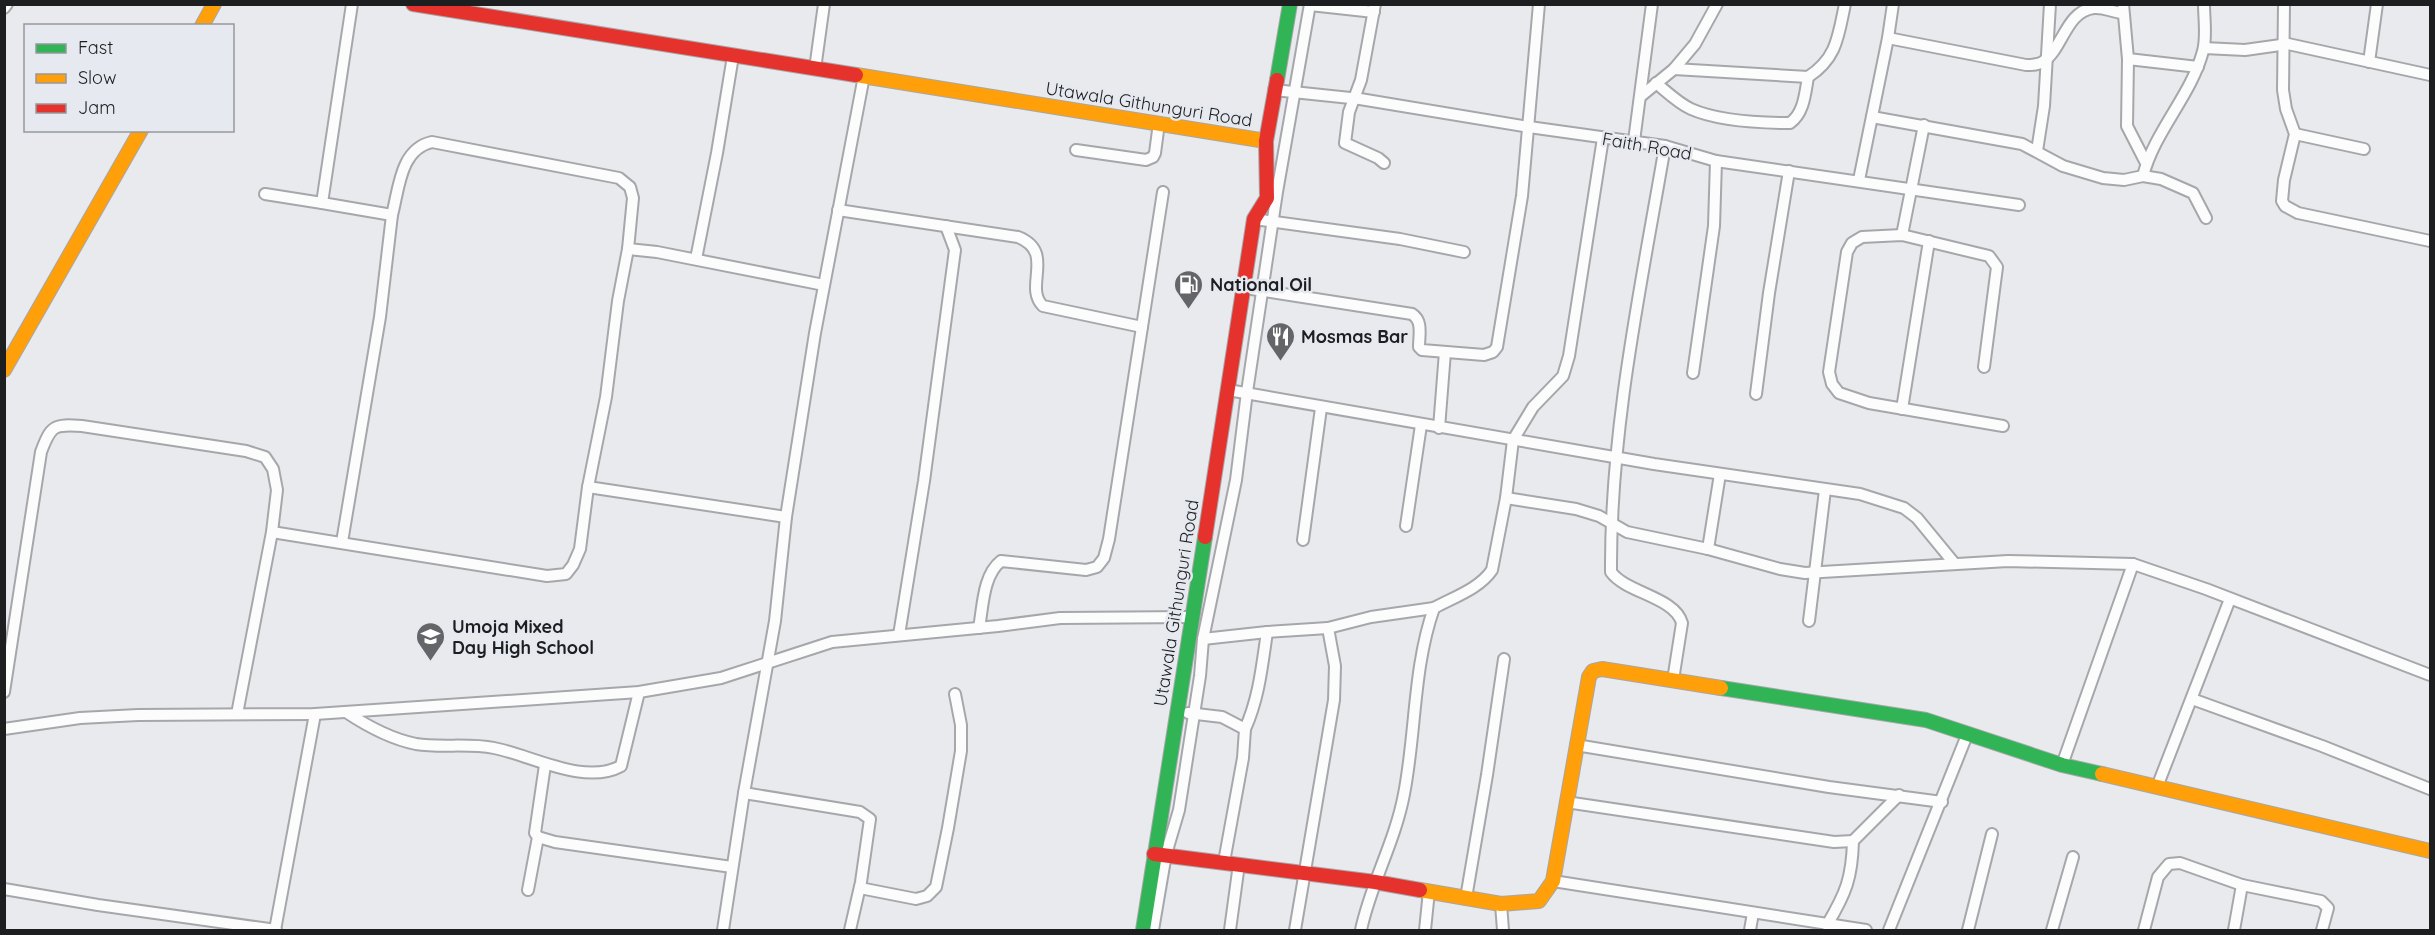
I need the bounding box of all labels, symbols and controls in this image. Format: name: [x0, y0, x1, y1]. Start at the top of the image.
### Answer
legend: [24, 24, 234, 132]
text: Fast: [78, 36, 113, 59]
text: Slow: [78, 66, 116, 89]
street label: Utawala Githunguri Road: [1044, 76, 1254, 132]
text: Jam: [78, 96, 116, 119]
street label: Faith Road: [1600, 127, 1694, 165]
fuel station icon: National Oil: [1173, 268, 1205, 310]
place label: National Oil: [1210, 273, 1312, 296]
restaurant icon: Mosmas Bar: [1264, 320, 1296, 362]
place label: Mosmas Bar: [1301, 325, 1408, 348]
street label: Utawala Githunguri Road: [1148, 498, 1204, 708]
place label: Umoja Mixed Day High School: [452, 615, 594, 659]
school or university icon: Umoja Mixed Day High School: [415, 620, 447, 662]

